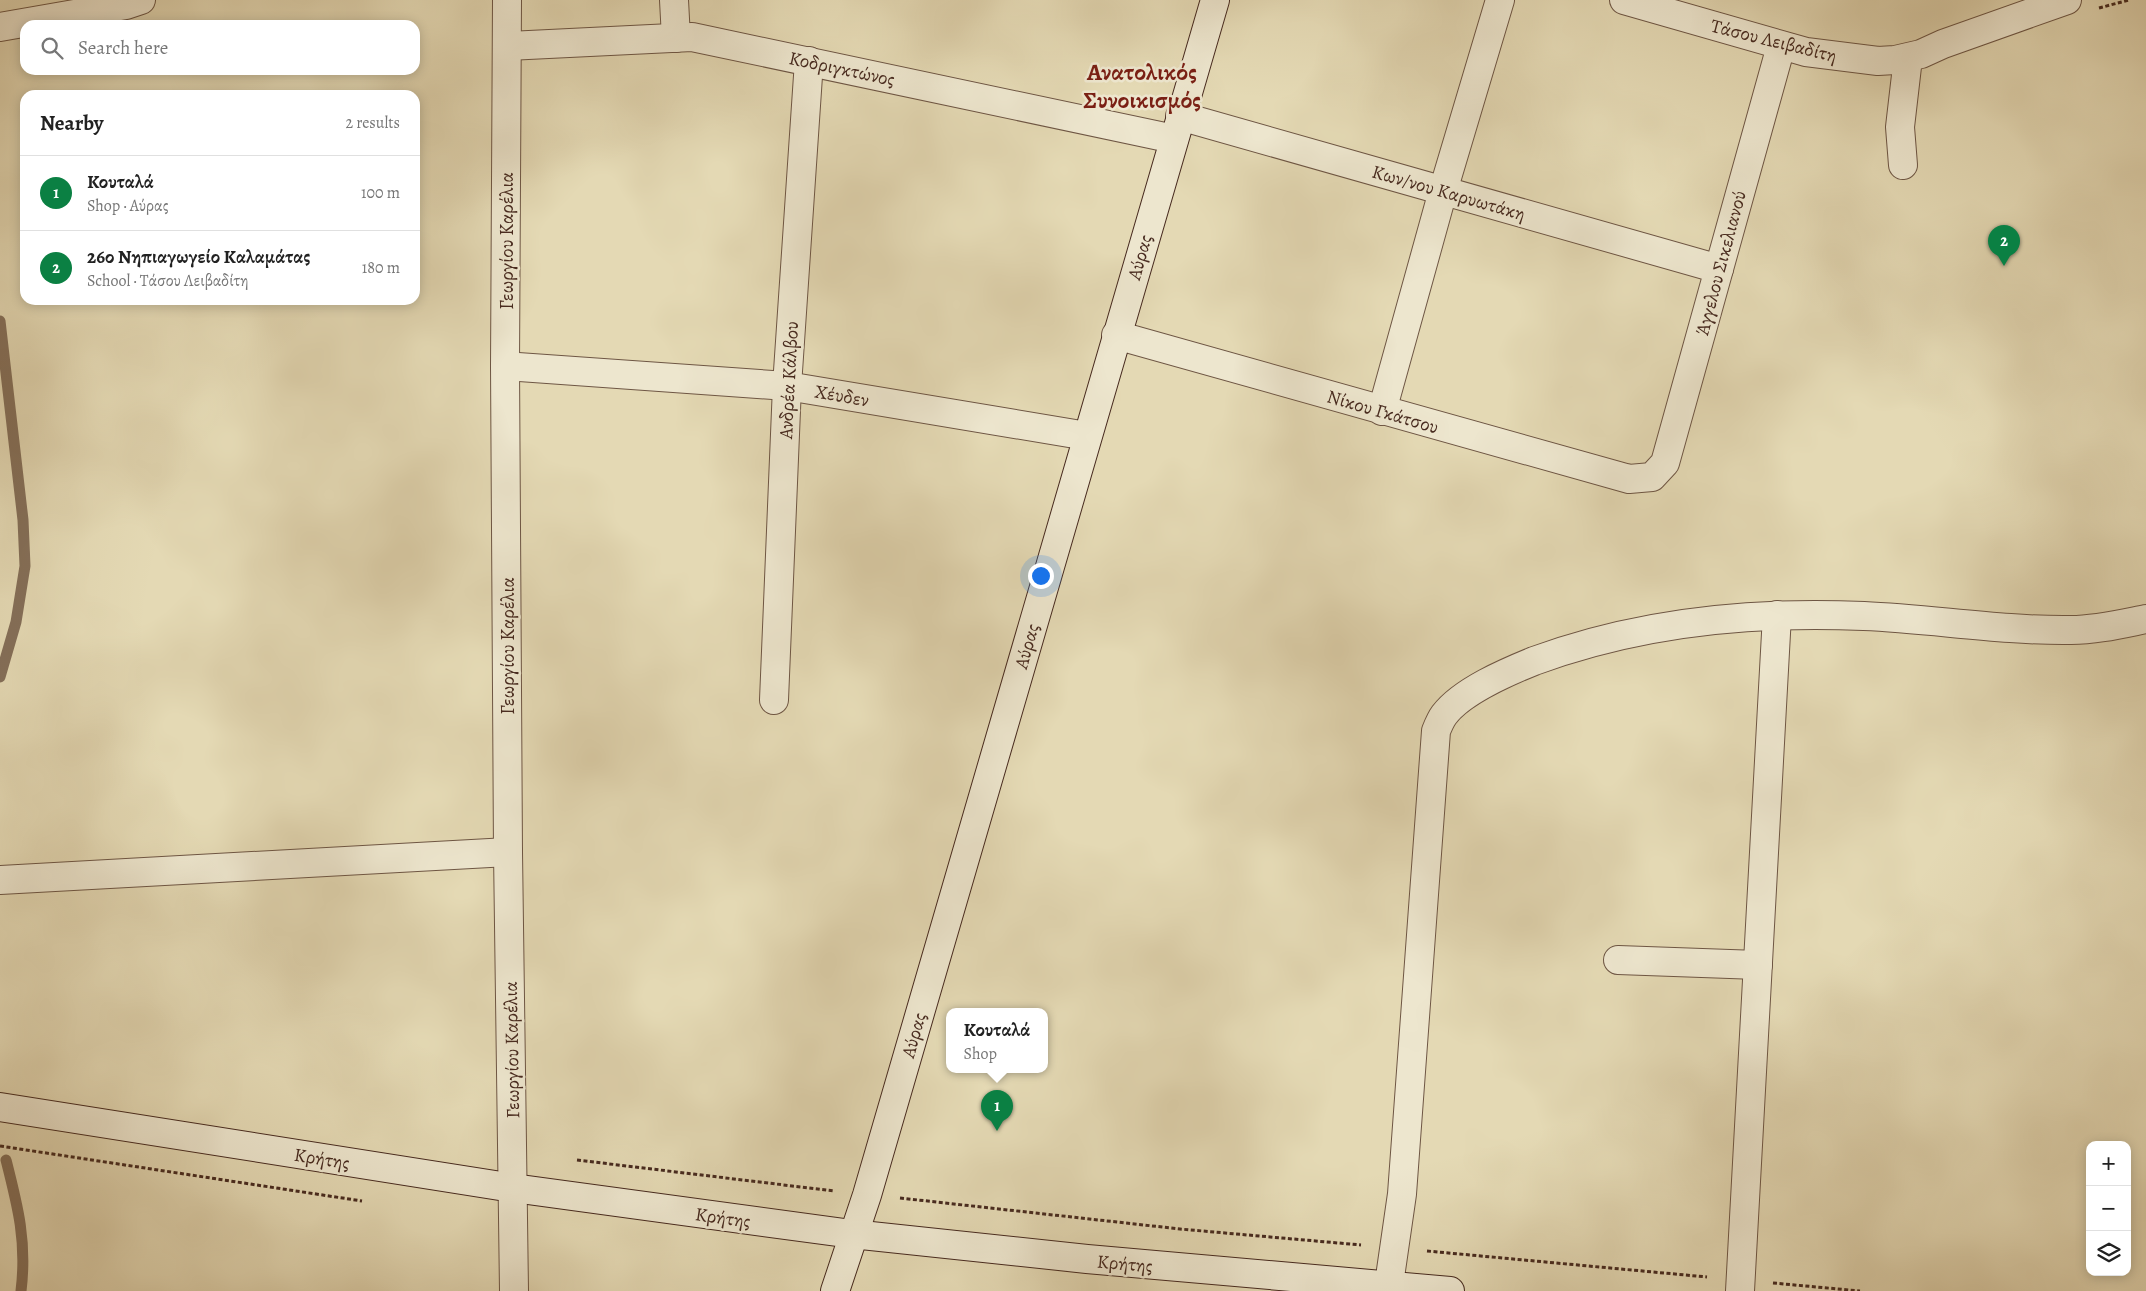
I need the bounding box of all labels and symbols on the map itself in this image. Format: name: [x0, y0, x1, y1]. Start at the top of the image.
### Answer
street label: Τάσου Λειβαδίτη: [1708, 13, 1840, 69]
street label: Κοδριγκτώνος: [786, 45, 897, 93]
district label: Ανατολικός Συνοικισμός: [1083, 56, 1201, 116]
street label: Κων/νου Καρυωτάκη: [1369, 159, 1529, 227]
street label: Γεωργίου Καρέλια: [494, 172, 520, 310]
street label: Άγγελου Σικελιανού: [1689, 188, 1753, 339]
pin: 2: [1988, 225, 2020, 266]
street label: Αύρας: [1121, 231, 1159, 284]
street label: Ανδρέα Κάλβου: [773, 321, 805, 441]
street label: Χέυδεν: [813, 378, 871, 414]
street label: Νίκου Γκάτσου: [1324, 384, 1442, 440]
your location: [1028, 563, 1054, 589]
street label: Γεωργίου Καρέλια: [495, 577, 521, 715]
street label: Αύρας: [1008, 620, 1046, 673]
street label: Γεωργίου Καρέλια: [498, 981, 526, 1119]
street label: Αύρας: [895, 1009, 933, 1062]
pin: 1: [981, 1090, 1013, 1131]
street label: Κρήτης: [292, 1142, 352, 1176]
street label: Κρήτης: [693, 1201, 752, 1235]
street label: Κρήτης: [1096, 1249, 1154, 1279]

